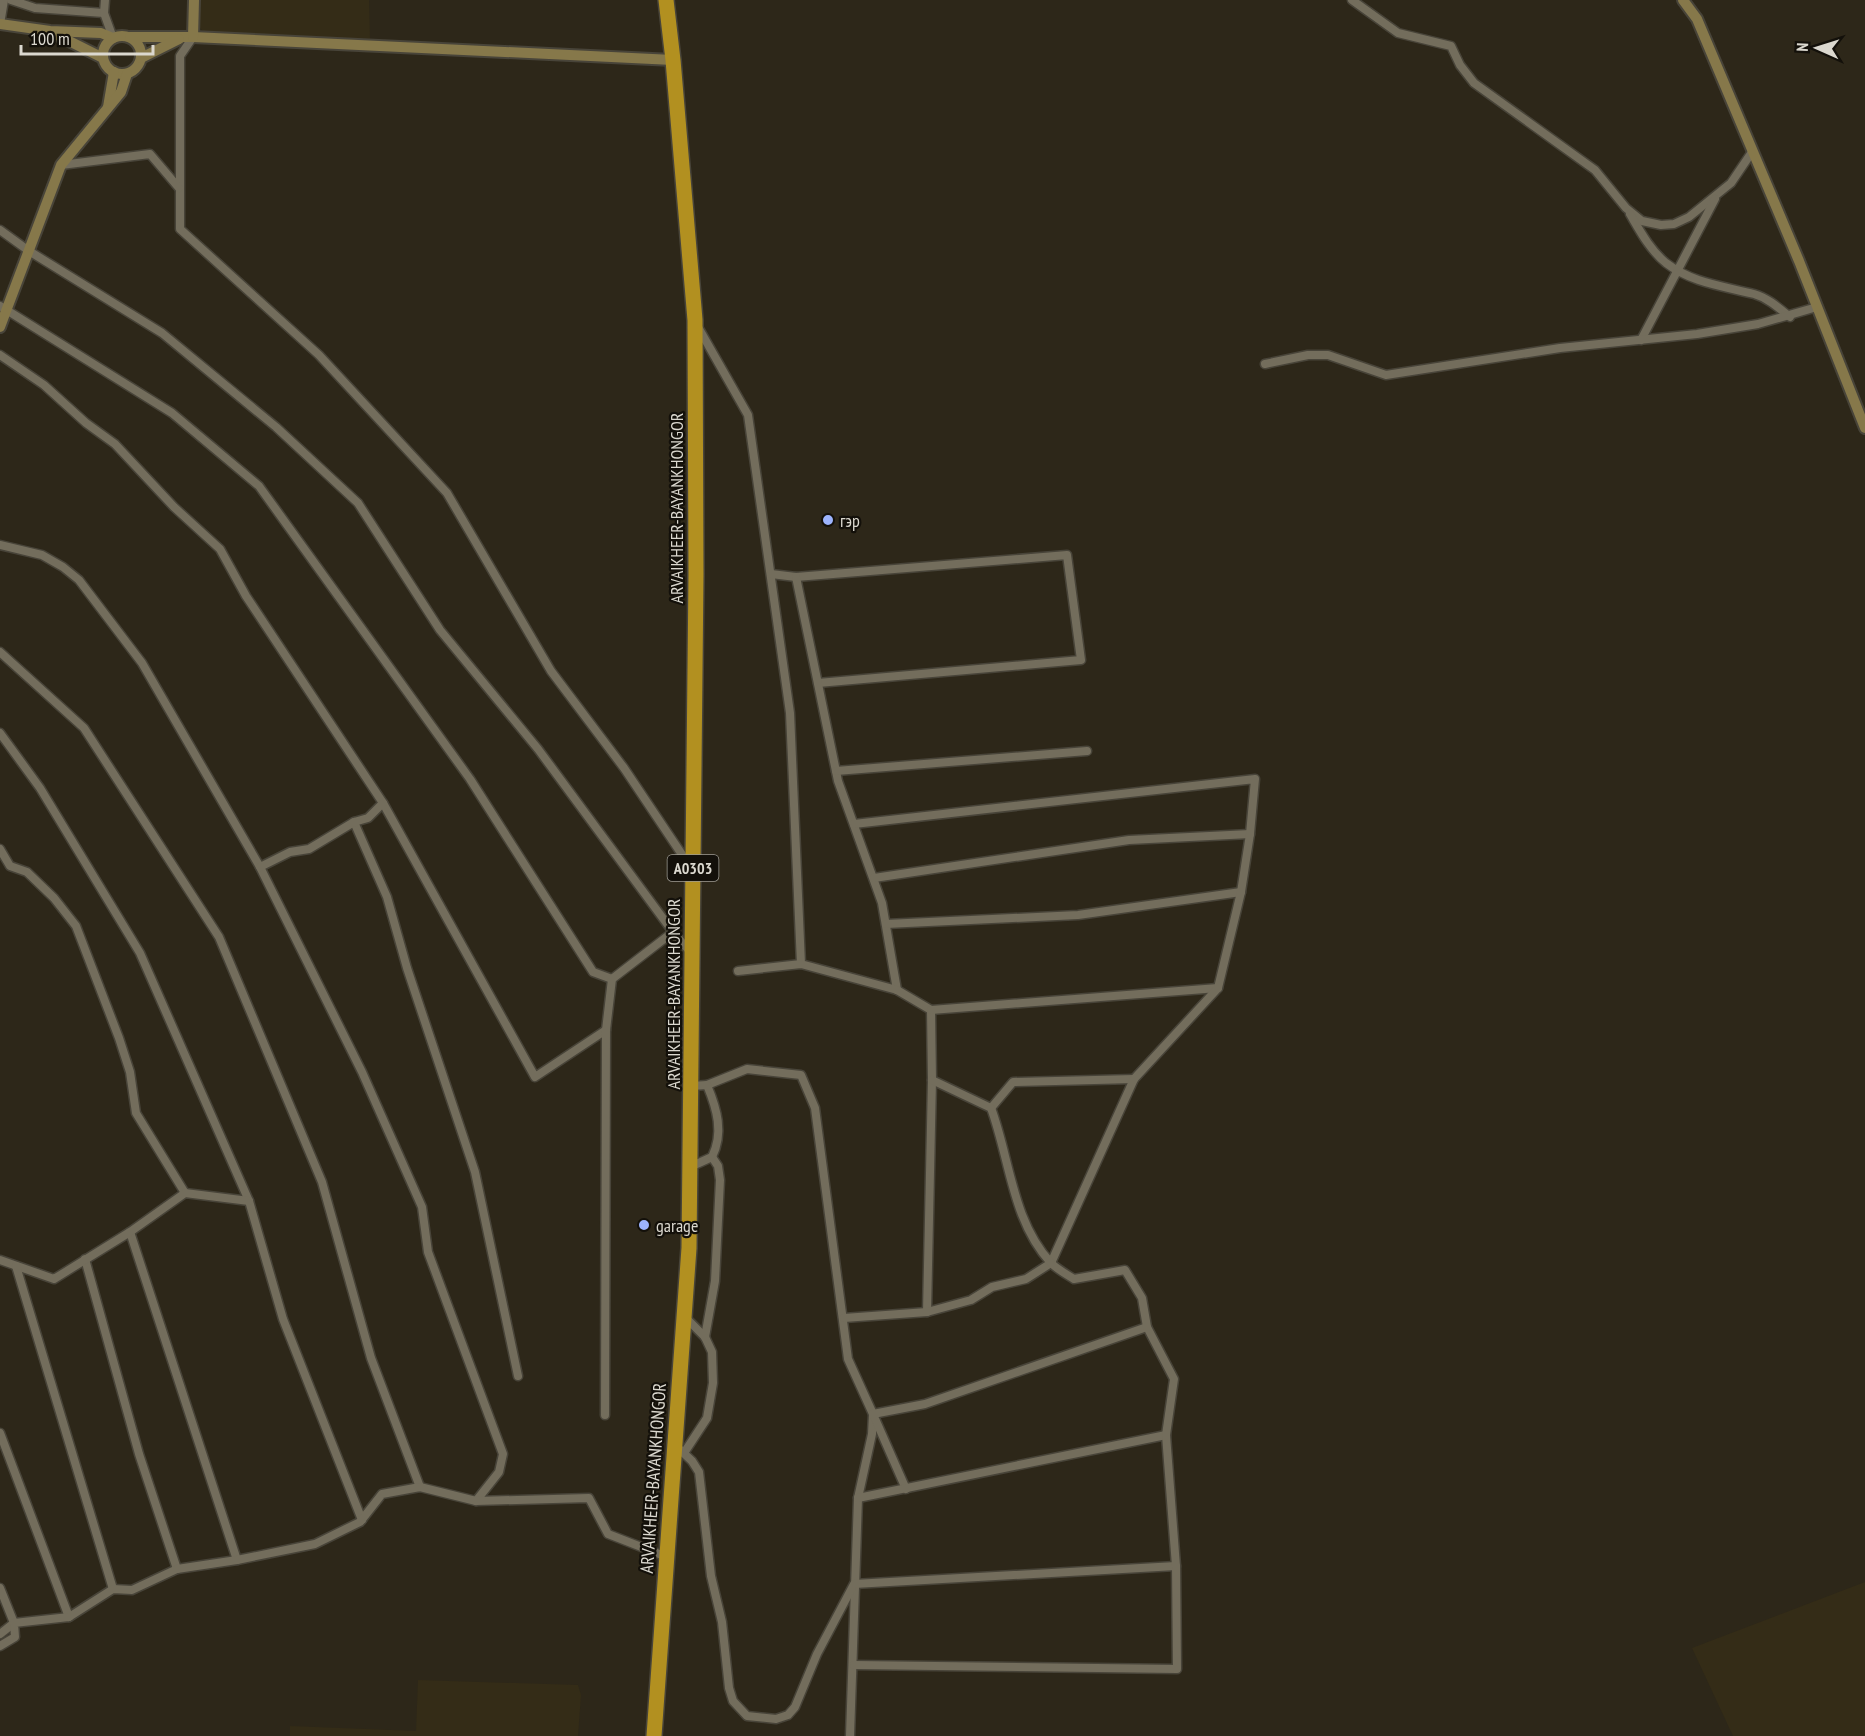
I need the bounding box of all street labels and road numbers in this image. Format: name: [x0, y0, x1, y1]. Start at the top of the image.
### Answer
street label: ARVAIKHEER-BAYANKHONGOR: [665, 412, 688, 603]
road number: A0303: [668, 855, 718, 881]
street label: ARVAIKHEER-BAYANKHONGOR: [662, 898, 685, 1089]
street label: ARVAIKHEER-BAYANKHONGOR: [635, 1382, 671, 1574]

